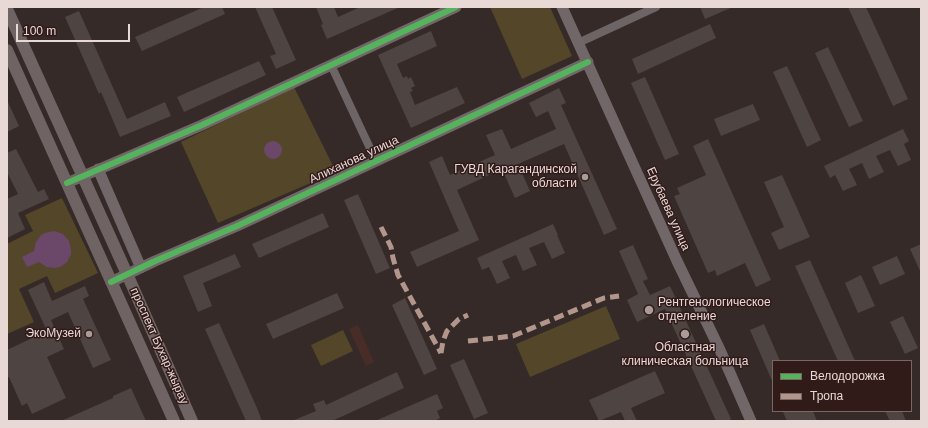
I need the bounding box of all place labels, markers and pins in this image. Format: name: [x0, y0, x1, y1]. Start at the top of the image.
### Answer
place label: ГУВД Карагандинской области: [454, 163, 577, 191]
marker: ГУВД Карагандинской области: [580, 172, 590, 182]
place label: Рентгенологическое отделение: [658, 296, 771, 324]
marker: Рентгенологическое отделение: [643, 304, 655, 316]
place label: ЭкоМузей: [25, 327, 81, 341]
marker: Областная клиническая больница: [679, 328, 691, 340]
marker: ЭкоМузей: [84, 329, 94, 339]
place label: Областная клиническая больница: [622, 341, 748, 369]

